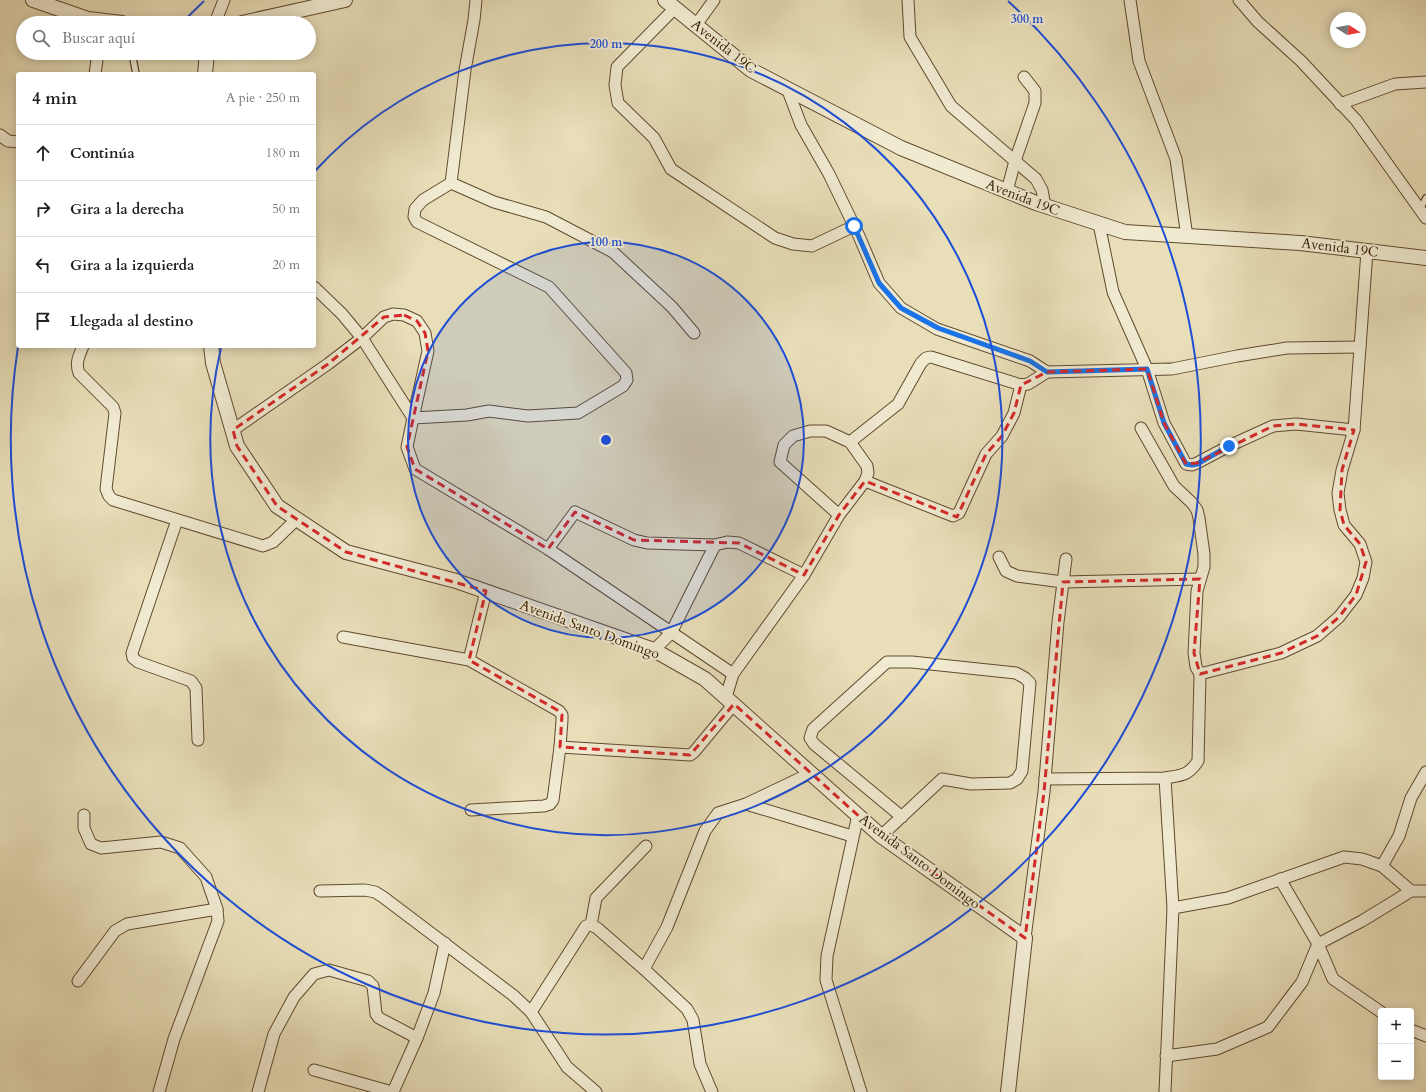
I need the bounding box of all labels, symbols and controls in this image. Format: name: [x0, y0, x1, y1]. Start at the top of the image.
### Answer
text: 300 m: [1011, 11, 1044, 27]
north arrow: [1330, 12, 1366, 48]
street label: Avenida 19C: [687, 15, 760, 78]
search box: [16, 16, 316, 60]
icon: search: [30, 27, 52, 49]
text: Buscar aquí: [62, 28, 135, 48]
text: 200 m: [590, 36, 623, 52]
text: 4 min: [32, 87, 77, 110]
text: A pie · 250 m: [226, 89, 300, 107]
icon: ahead: [32, 142, 54, 164]
text: Continúa: [70, 143, 135, 163]
text: 180 m: [266, 144, 300, 162]
street label: Avenida 19C: [983, 175, 1063, 220]
icon: right: [32, 198, 54, 220]
text: Gira a la derecha: [70, 199, 184, 219]
text: 50 m: [272, 200, 300, 218]
route start: [845, 217, 863, 235]
street label: Avenida 19C: [1300, 233, 1380, 262]
text: 100 m: [590, 234, 623, 250]
icon: left: [32, 254, 54, 276]
text: Gira a la izquierda: [70, 255, 194, 275]
text: 20 m: [272, 256, 300, 274]
icon: arrive: [32, 310, 54, 332]
text: Llegada al destino: [70, 311, 193, 331]
centre of rings: [599, 433, 613, 447]
route end: [1220, 437, 1238, 455]
street label: Avenida Santo Domingo: [517, 595, 663, 664]
street label: Avenida Santo Domingo: [855, 809, 985, 914]
map controls: [1378, 1008, 1414, 1080]
button: +: [1378, 1008, 1414, 1044]
button: −: [1378, 1044, 1414, 1080]

